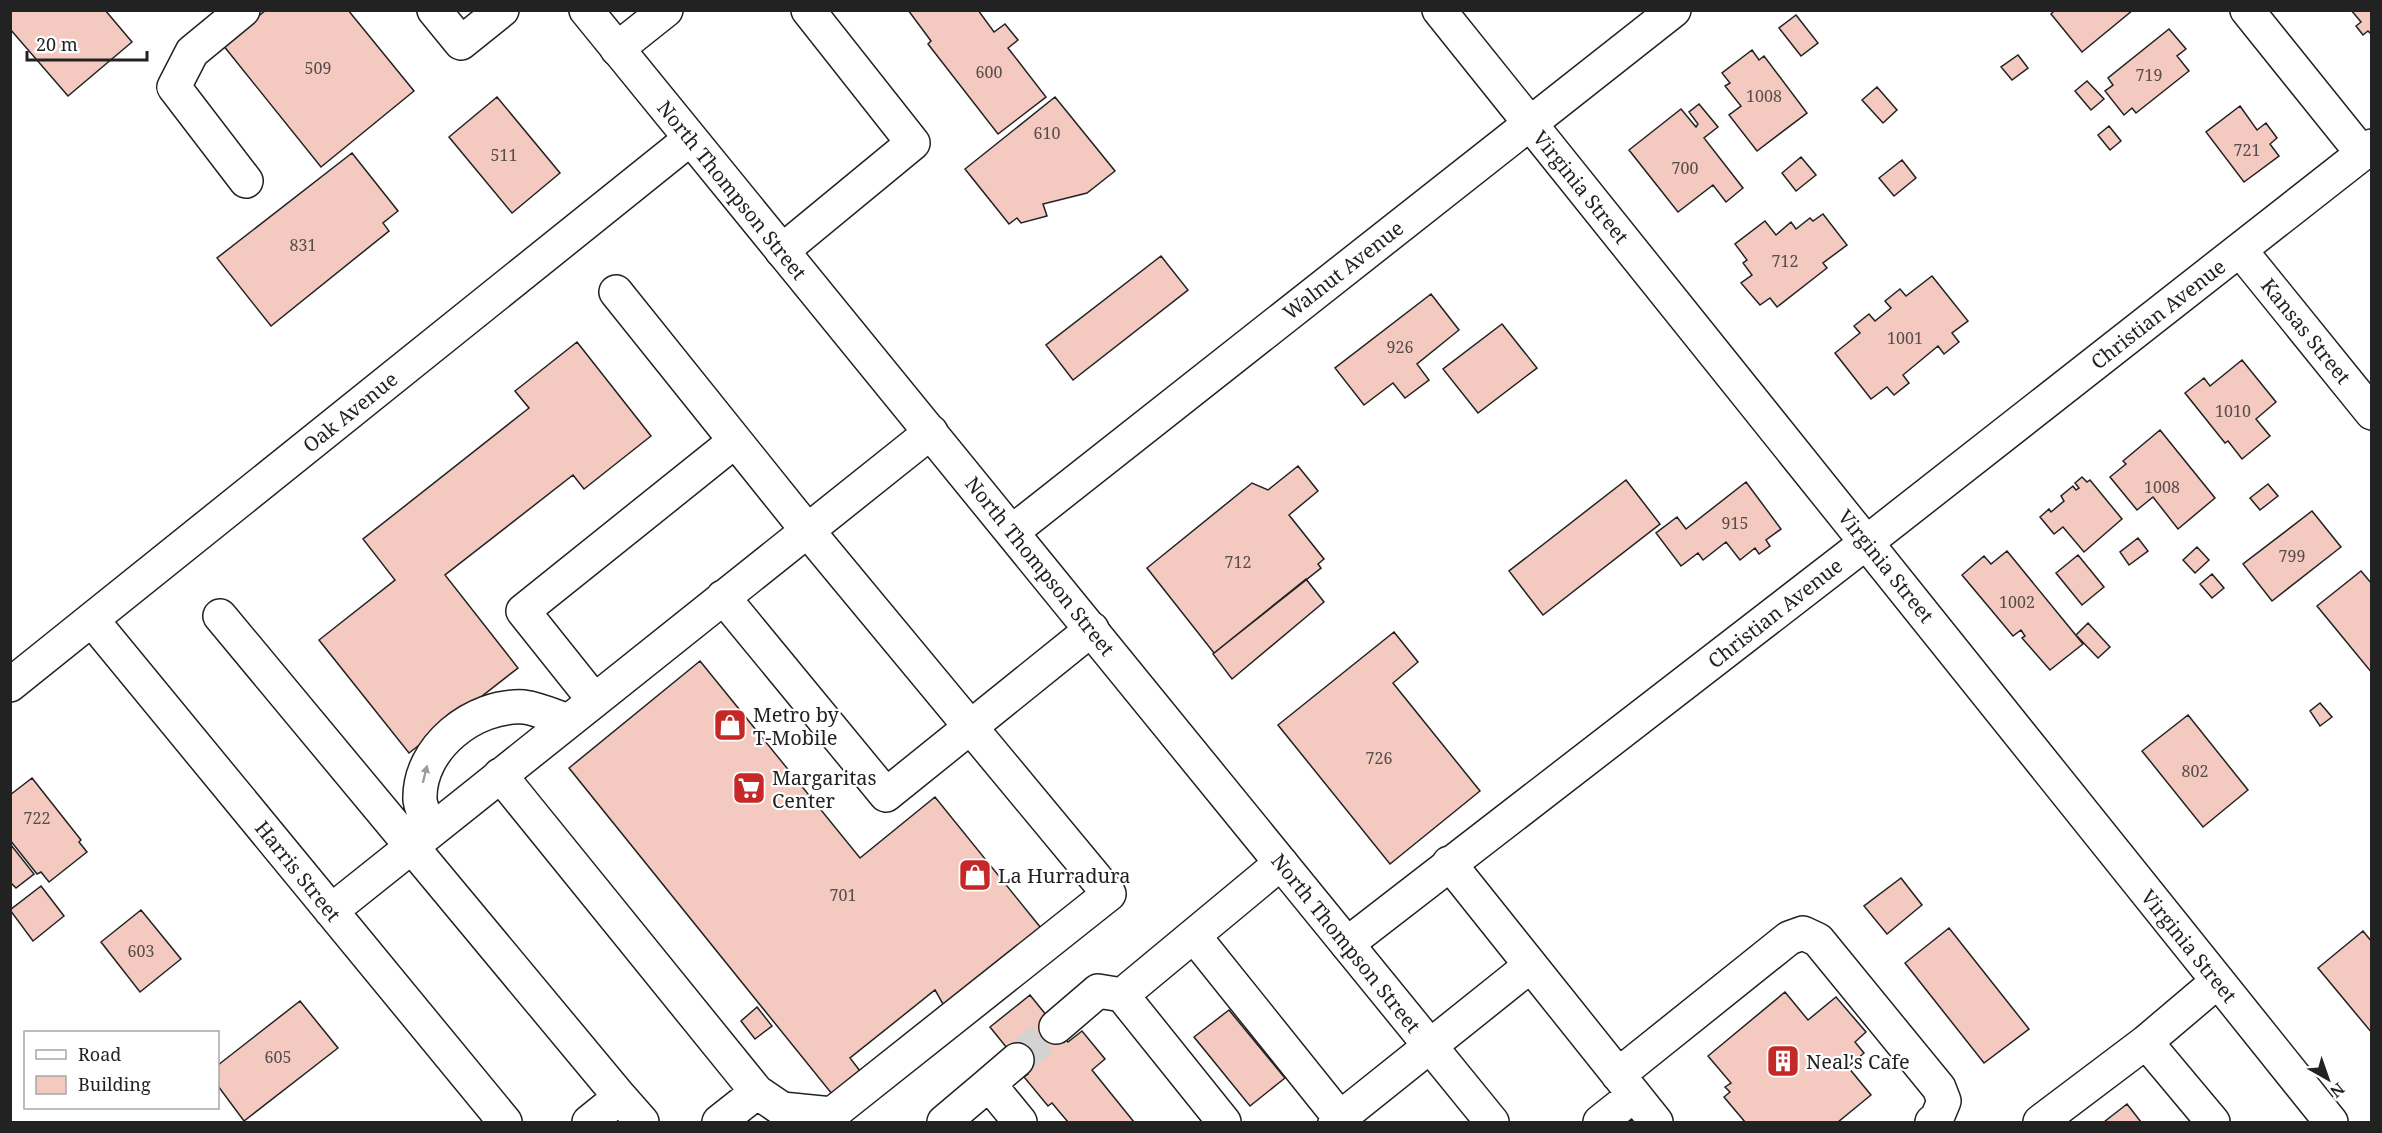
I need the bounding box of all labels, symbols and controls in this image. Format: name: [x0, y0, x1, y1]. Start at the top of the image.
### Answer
scale bar: [27, 24, 147, 62]
text: 20 m: [36, 32, 78, 56]
house number: 509: [305, 57, 331, 79]
house number: 600: [976, 61, 1002, 83]
house number: 719: [2136, 64, 2162, 86]
house number: 1008: [1746, 85, 1782, 107]
street label: North Thompson Street: [651, 95, 813, 285]
house number: 610: [1034, 122, 1060, 144]
street label: Virginia Street: [1527, 125, 1635, 249]
house number: 721: [2234, 139, 2260, 161]
house number: 511: [491, 144, 517, 166]
house number: 700: [1672, 157, 1698, 179]
street label: Walnut Avenue: [1277, 214, 1409, 326]
house number: 831: [290, 234, 316, 256]
house number: 712: [1772, 250, 1798, 272]
street label: Christian Avenue: [2085, 253, 2231, 375]
street label: Kansas Street: [2255, 273, 2357, 389]
house number: 1001: [1887, 327, 1923, 349]
house number: 926: [1387, 336, 1413, 358]
street label: Oak Avenue: [297, 365, 403, 459]
house number: 1010: [2215, 400, 2251, 422]
street label: North Thompson Street: [959, 471, 1121, 661]
house number: 1008: [2144, 476, 2180, 498]
street label: Virginia Street: [1832, 504, 1940, 628]
house number: 915: [1722, 512, 1748, 534]
house number: 799: [2279, 545, 2305, 567]
house number: 712: [1225, 551, 1251, 573]
street label: Christian Avenue: [1702, 552, 1848, 674]
house number: 1002: [1999, 591, 2035, 613]
place label: Metro by T-Mobile: [753, 701, 840, 751]
shop icon: Metro by T-Mobile: [712, 707, 748, 743]
house number: 726: [1366, 747, 1392, 769]
house number: 802: [2182, 760, 2208, 782]
place label: Margaritas Center: [772, 764, 877, 814]
one-way arrow: [420, 765, 430, 783]
supermarket icon: Margaritas Center: [731, 770, 767, 806]
house number: 722: [24, 807, 50, 829]
street label: Harris Street: [249, 815, 347, 927]
street label: North Thompson Street: [1265, 848, 1427, 1038]
shop icon: La Hurradura: [957, 857, 993, 893]
place label: La Hurradura: [998, 862, 1130, 889]
house number: 701: [830, 884, 856, 906]
street label: Virginia Street: [2135, 884, 2243, 1008]
house number: 603: [128, 940, 154, 962]
legend: [24, 1031, 219, 1109]
text: Road: [78, 1042, 121, 1066]
building icon: Neal's Cafe: [1765, 1043, 1801, 1079]
house number: 605: [265, 1046, 291, 1068]
place label: Neal's Cafe: [1806, 1048, 1910, 1075]
north arrow: [2298, 1049, 2358, 1109]
text: Building: [78, 1072, 151, 1096]
text: N: [2325, 1078, 2350, 1103]

